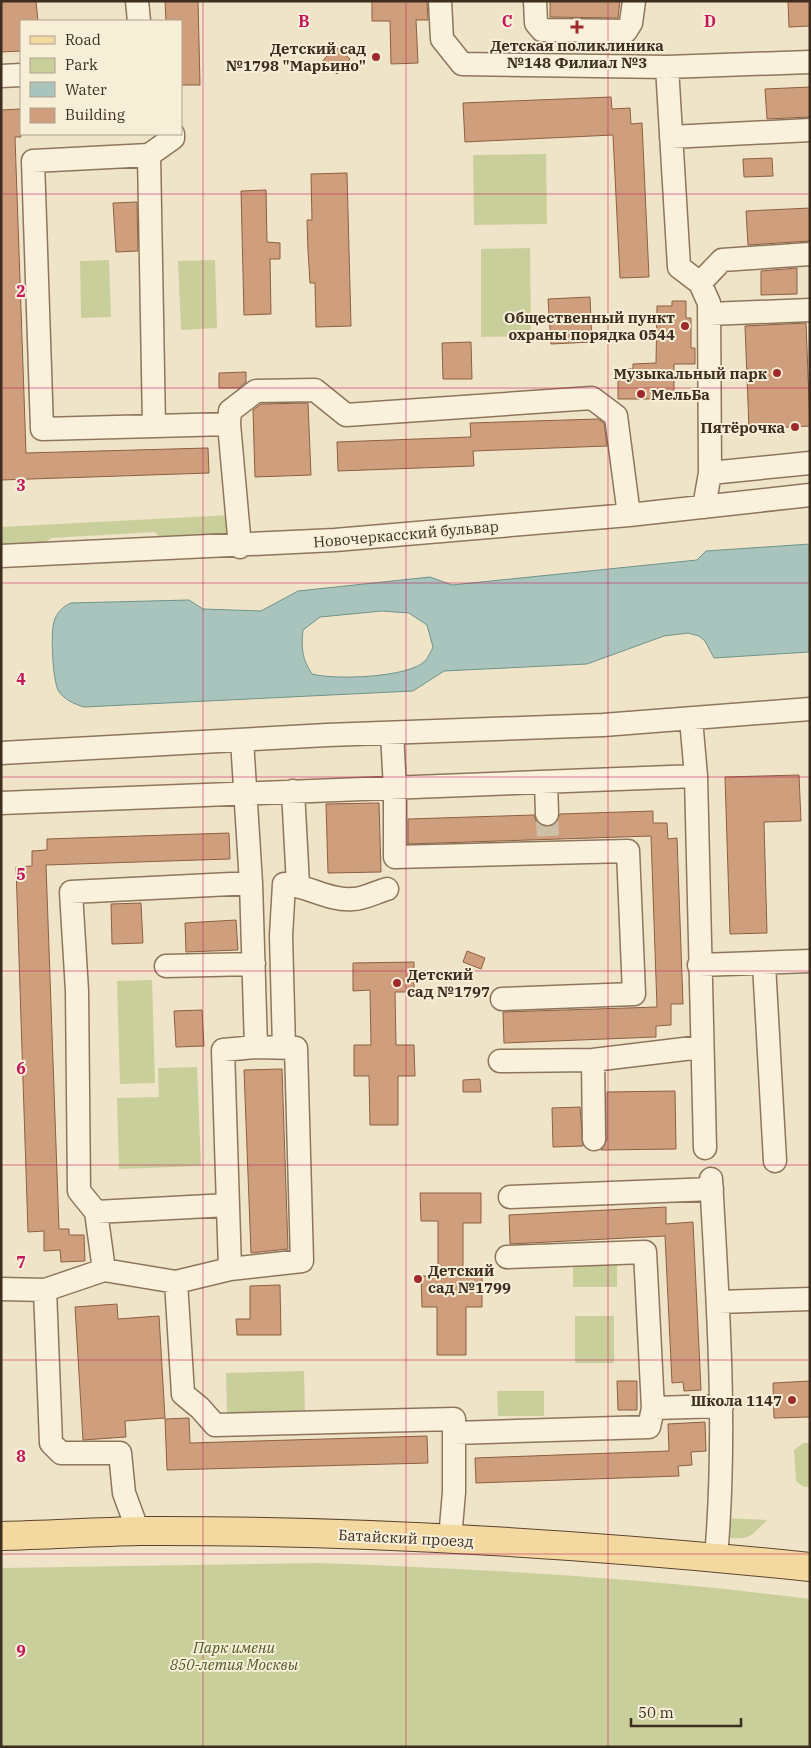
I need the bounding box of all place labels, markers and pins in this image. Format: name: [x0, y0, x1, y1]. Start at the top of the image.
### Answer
marker: Детская поликлиника №148 Филиал №3: [570, 20, 584, 34]
place label: Детская поликлиника №148 Филиал №3: [490, 36, 664, 72]
place label: Детский сад №1798 "Марьино": [226, 39, 366, 75]
marker: Детский сад №1798 "Марьино": [370, 51, 382, 63]
place label: Общественный пункт охраны порядка 0544: [504, 308, 675, 344]
marker: Общественный пункт охраны порядка 0544: [679, 320, 691, 332]
place label: Музыкальный парк: [613, 364, 767, 383]
marker: Музыкальный парк: [771, 367, 783, 379]
place label: МельБа: [651, 385, 710, 404]
marker: МельБа: [635, 388, 647, 400]
place label: Пятёрочка: [701, 418, 785, 437]
marker: Пятёрочка: [789, 421, 801, 433]
place label: Детский сад №1797: [407, 965, 490, 1001]
marker: Детский сад №1797: [391, 977, 403, 989]
place label: Детский сад №1799: [428, 1261, 511, 1297]
marker: Детский сад №1799: [412, 1273, 424, 1285]
place label: Школа 1147: [691, 1391, 782, 1410]
marker: Школа 1147: [786, 1394, 798, 1406]

